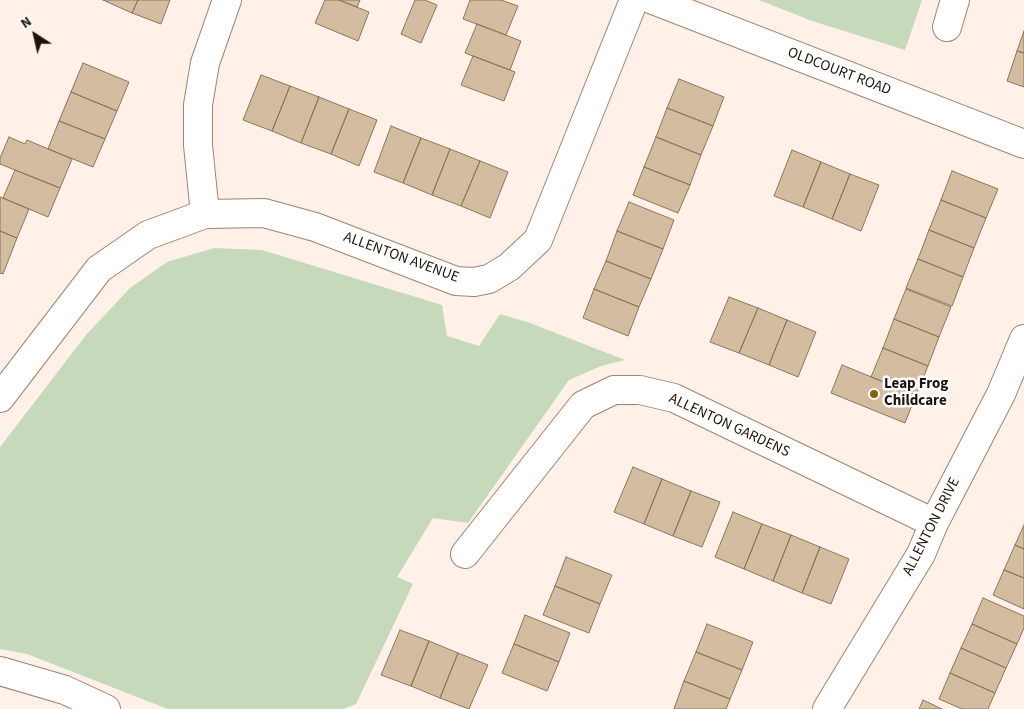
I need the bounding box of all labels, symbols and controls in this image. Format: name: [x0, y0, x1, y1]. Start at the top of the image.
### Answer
north arrow: [10, 10, 60, 60]
text: N: [17, 12, 36, 34]
street label: OLDCOURT ROAD: [785, 44, 893, 100]
street label: ALLENTON AVENUE: [341, 229, 461, 287]
place label: Leap Frog Childcare: [884, 376, 948, 411]
marker: Leap Frog Childcare: [868, 388, 880, 400]
street label: ALLENTON GARDENS: [666, 390, 792, 462]
street label: ALLENTON DRIVE: [899, 475, 965, 579]

